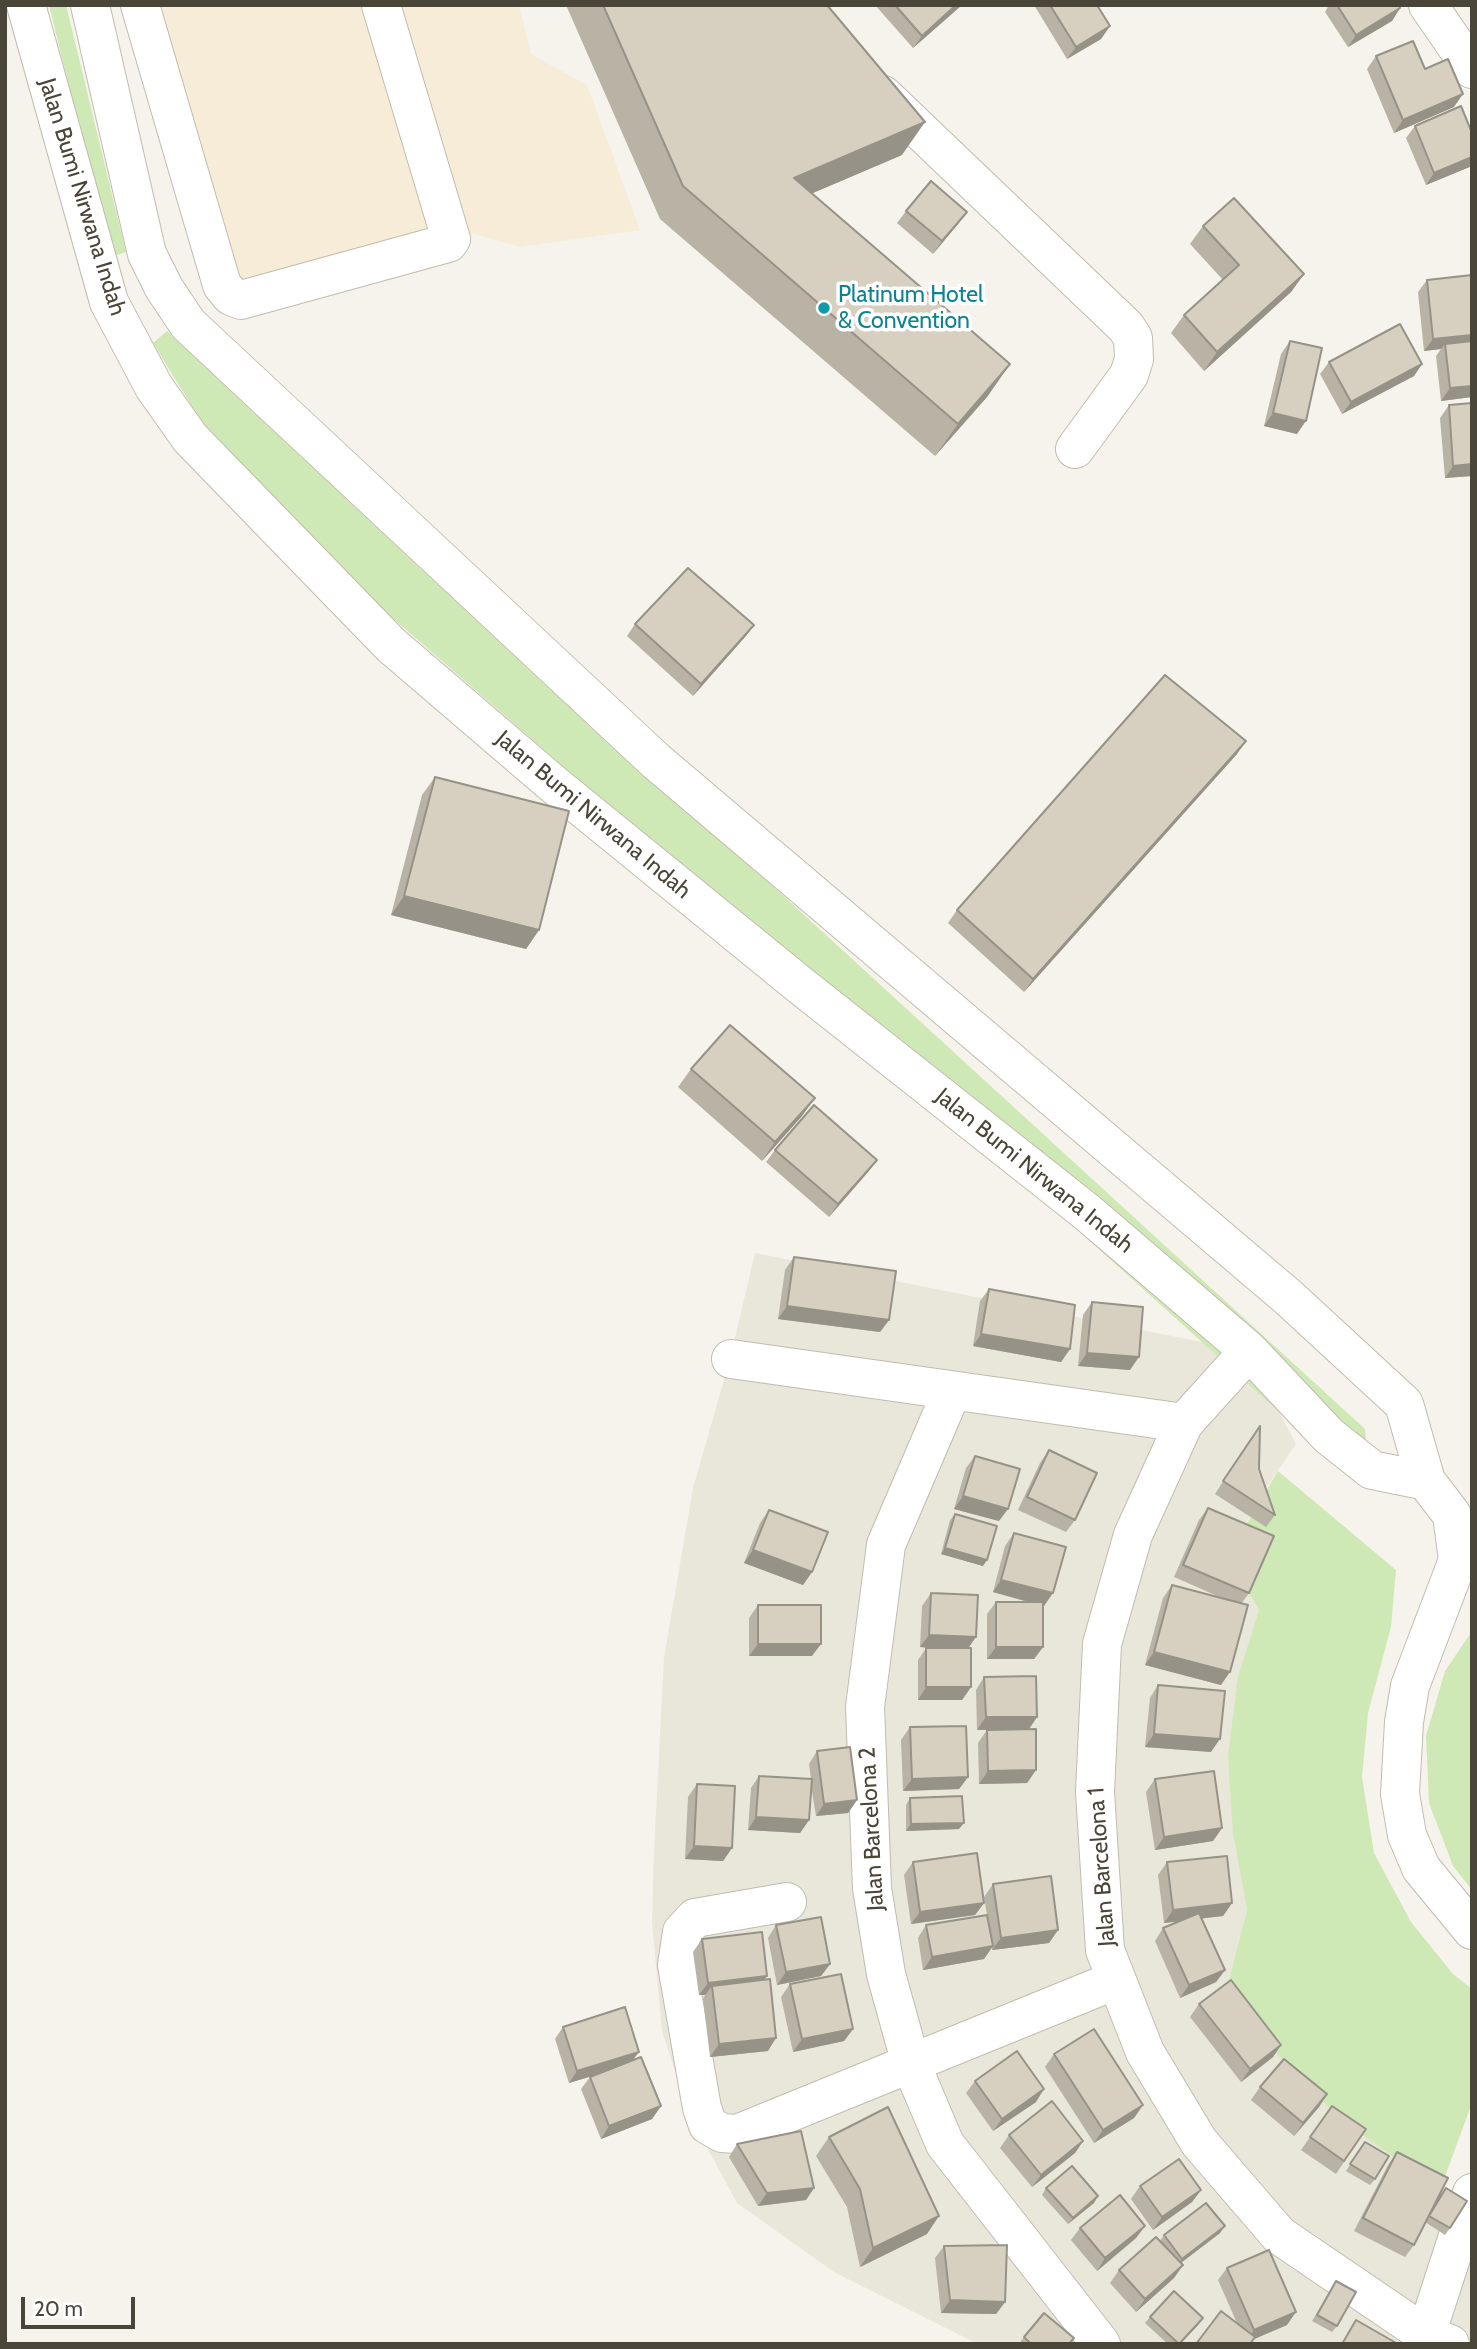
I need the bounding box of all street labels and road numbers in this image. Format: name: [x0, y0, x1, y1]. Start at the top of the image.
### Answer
street label: Jalan Bumi Nirwana Indah: [33, 75, 131, 319]
street label: Jalan Bumi Nirwana Indah: [490, 725, 696, 905]
street label: Jalan Bumi Nirwana Indah: [929, 1083, 1139, 1259]
street label: Jalan Barcelona 2: [854, 1746, 890, 1912]
street label: Jalan Barcelona 1: [1083, 1786, 1121, 1948]

